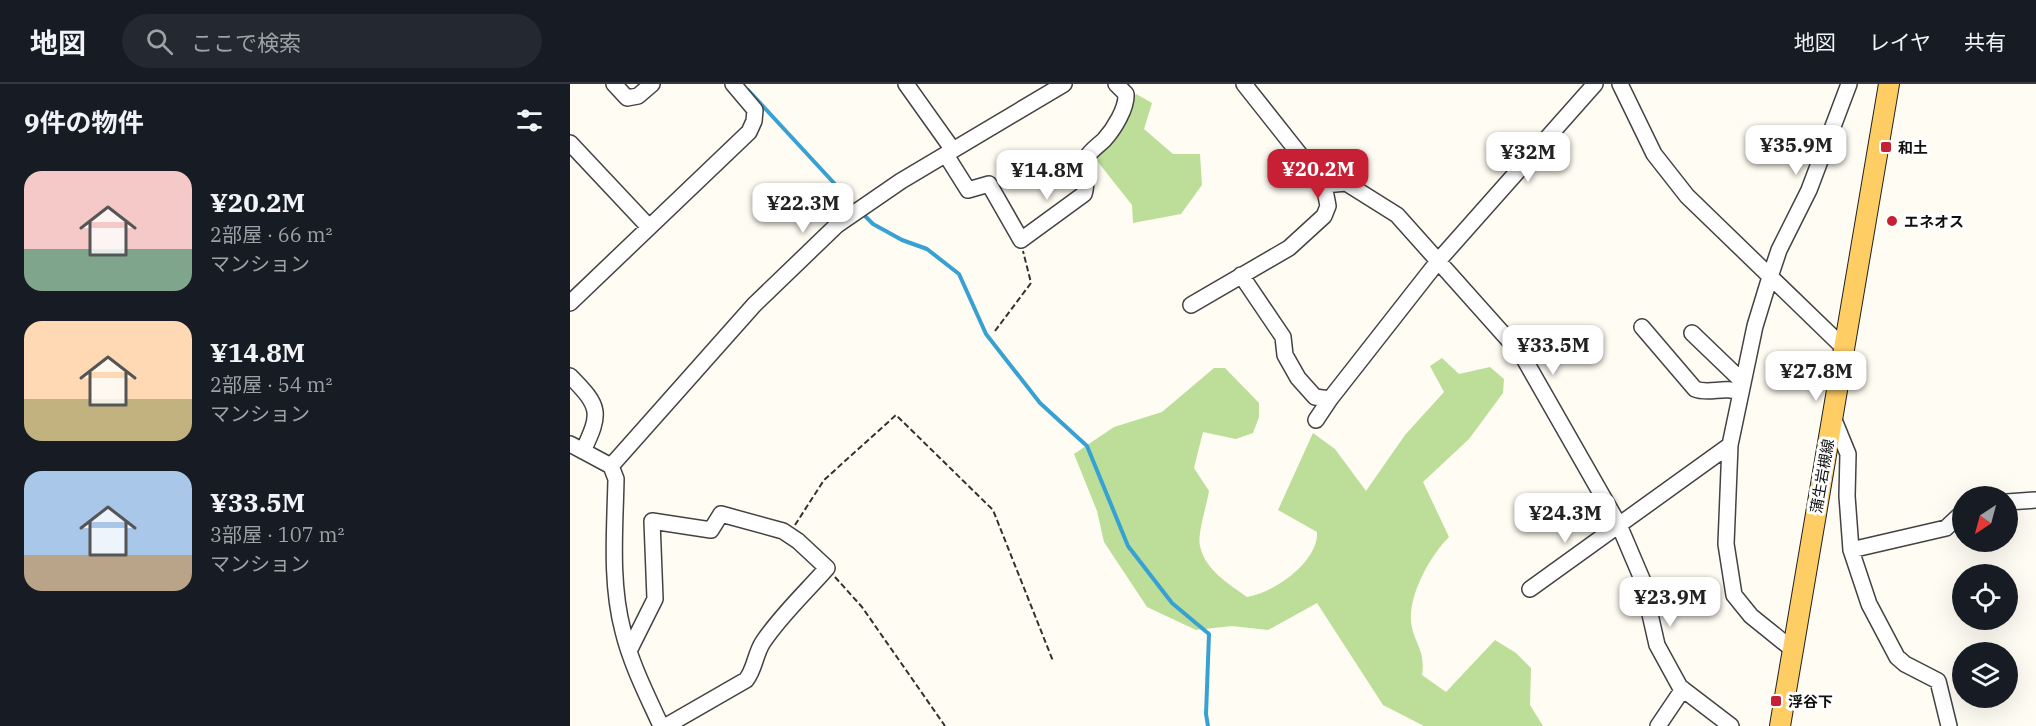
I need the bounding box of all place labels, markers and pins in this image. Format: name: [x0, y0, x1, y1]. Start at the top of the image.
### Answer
pin: ¥35.9M: [1747, 125, 1845, 176]
pin: ¥32M: [1492, 132, 1564, 183]
place label: 和土: [1898, 138, 1928, 157]
marker: 和土: [1879, 140, 1893, 154]
pin: ¥20.2M: [1269, 149, 1367, 200]
pin: ¥14.8M: [998, 150, 1096, 201]
pin: ¥22.3M: [754, 183, 852, 234]
place label: エネオス: [1904, 212, 1964, 231]
marker: エネオス: [1885, 214, 1899, 228]
pin: ¥33.5M: [1504, 325, 1602, 376]
pin: ¥27.8M: [1767, 351, 1865, 402]
pin: ¥24.3M: [1516, 493, 1614, 544]
pin: ¥23.9M: [1621, 577, 1719, 628]
place label: 浮谷下: [1788, 692, 1833, 711]
marker: 浮谷下: [1769, 694, 1783, 708]

